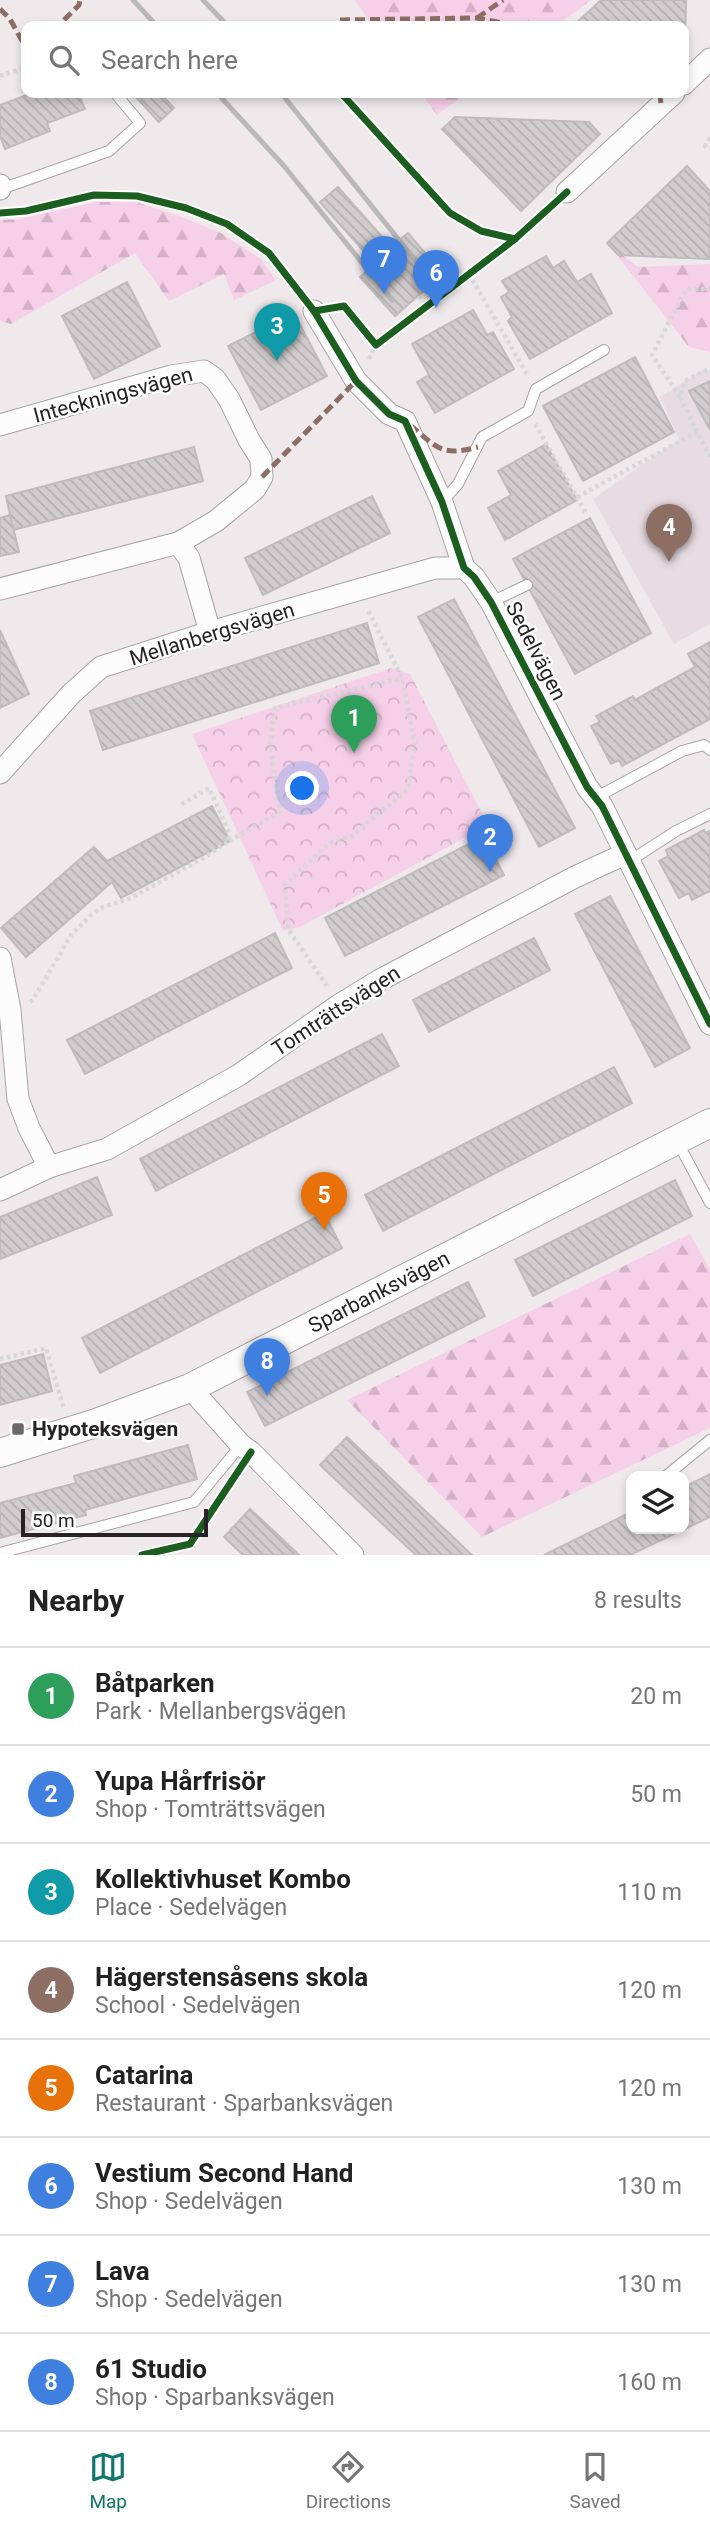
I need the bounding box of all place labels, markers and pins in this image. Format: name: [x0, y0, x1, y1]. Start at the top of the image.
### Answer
pin: 7: [361, 236, 407, 294]
pin: 6: [413, 250, 459, 308]
pin: 3: [254, 303, 300, 361]
pin: 4: [646, 504, 692, 562]
pin: 1: [331, 695, 377, 753]
pin: 2: [467, 814, 513, 872]
pin: 5: [301, 1172, 347, 1230]
pin: 8: [244, 1338, 290, 1396]
place label: Hypoteksvägen: [32, 1417, 178, 1441]
marker: Hypoteksvägen: [10, 1421, 26, 1437]

